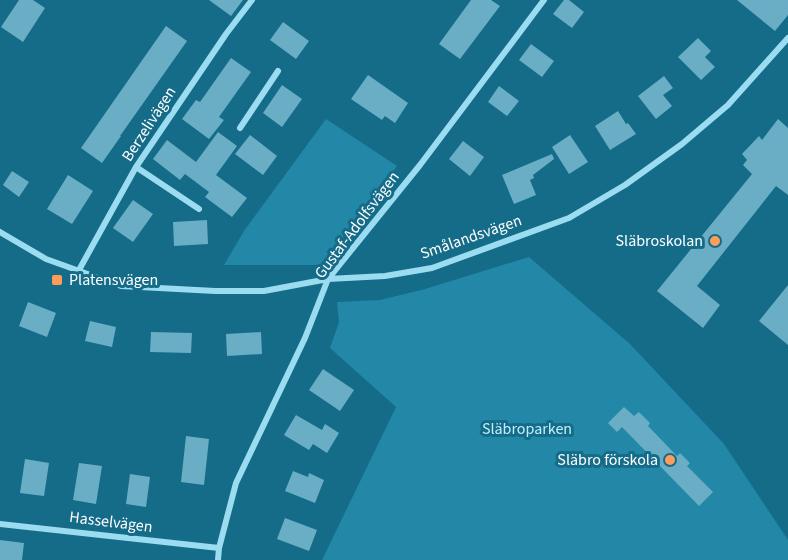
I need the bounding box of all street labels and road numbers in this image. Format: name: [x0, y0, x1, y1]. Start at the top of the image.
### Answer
street label: Berzelivägen: [117, 82, 181, 166]
street label: Gustaf-Adolfsvägen: [309, 167, 405, 283]
street label: Smålandsvägen: [417, 209, 525, 265]
street label: Hasselvägen: [68, 506, 154, 538]

